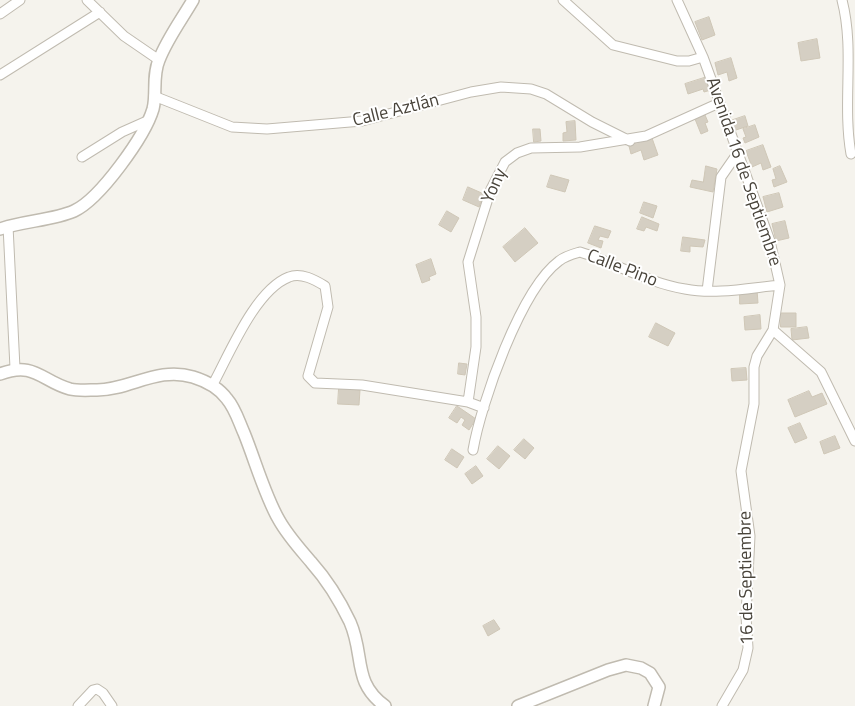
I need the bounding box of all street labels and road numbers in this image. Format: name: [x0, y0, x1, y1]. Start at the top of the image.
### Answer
street label: Avenida 16 de Septiembre: [701, 75, 785, 269]
street label: Calle Aztlán: [351, 90, 441, 132]
street label: Yony: [478, 165, 512, 207]
street label: Calle Pino: [584, 246, 660, 292]
street label: 16 de Septiembre: [735, 511, 759, 645]

